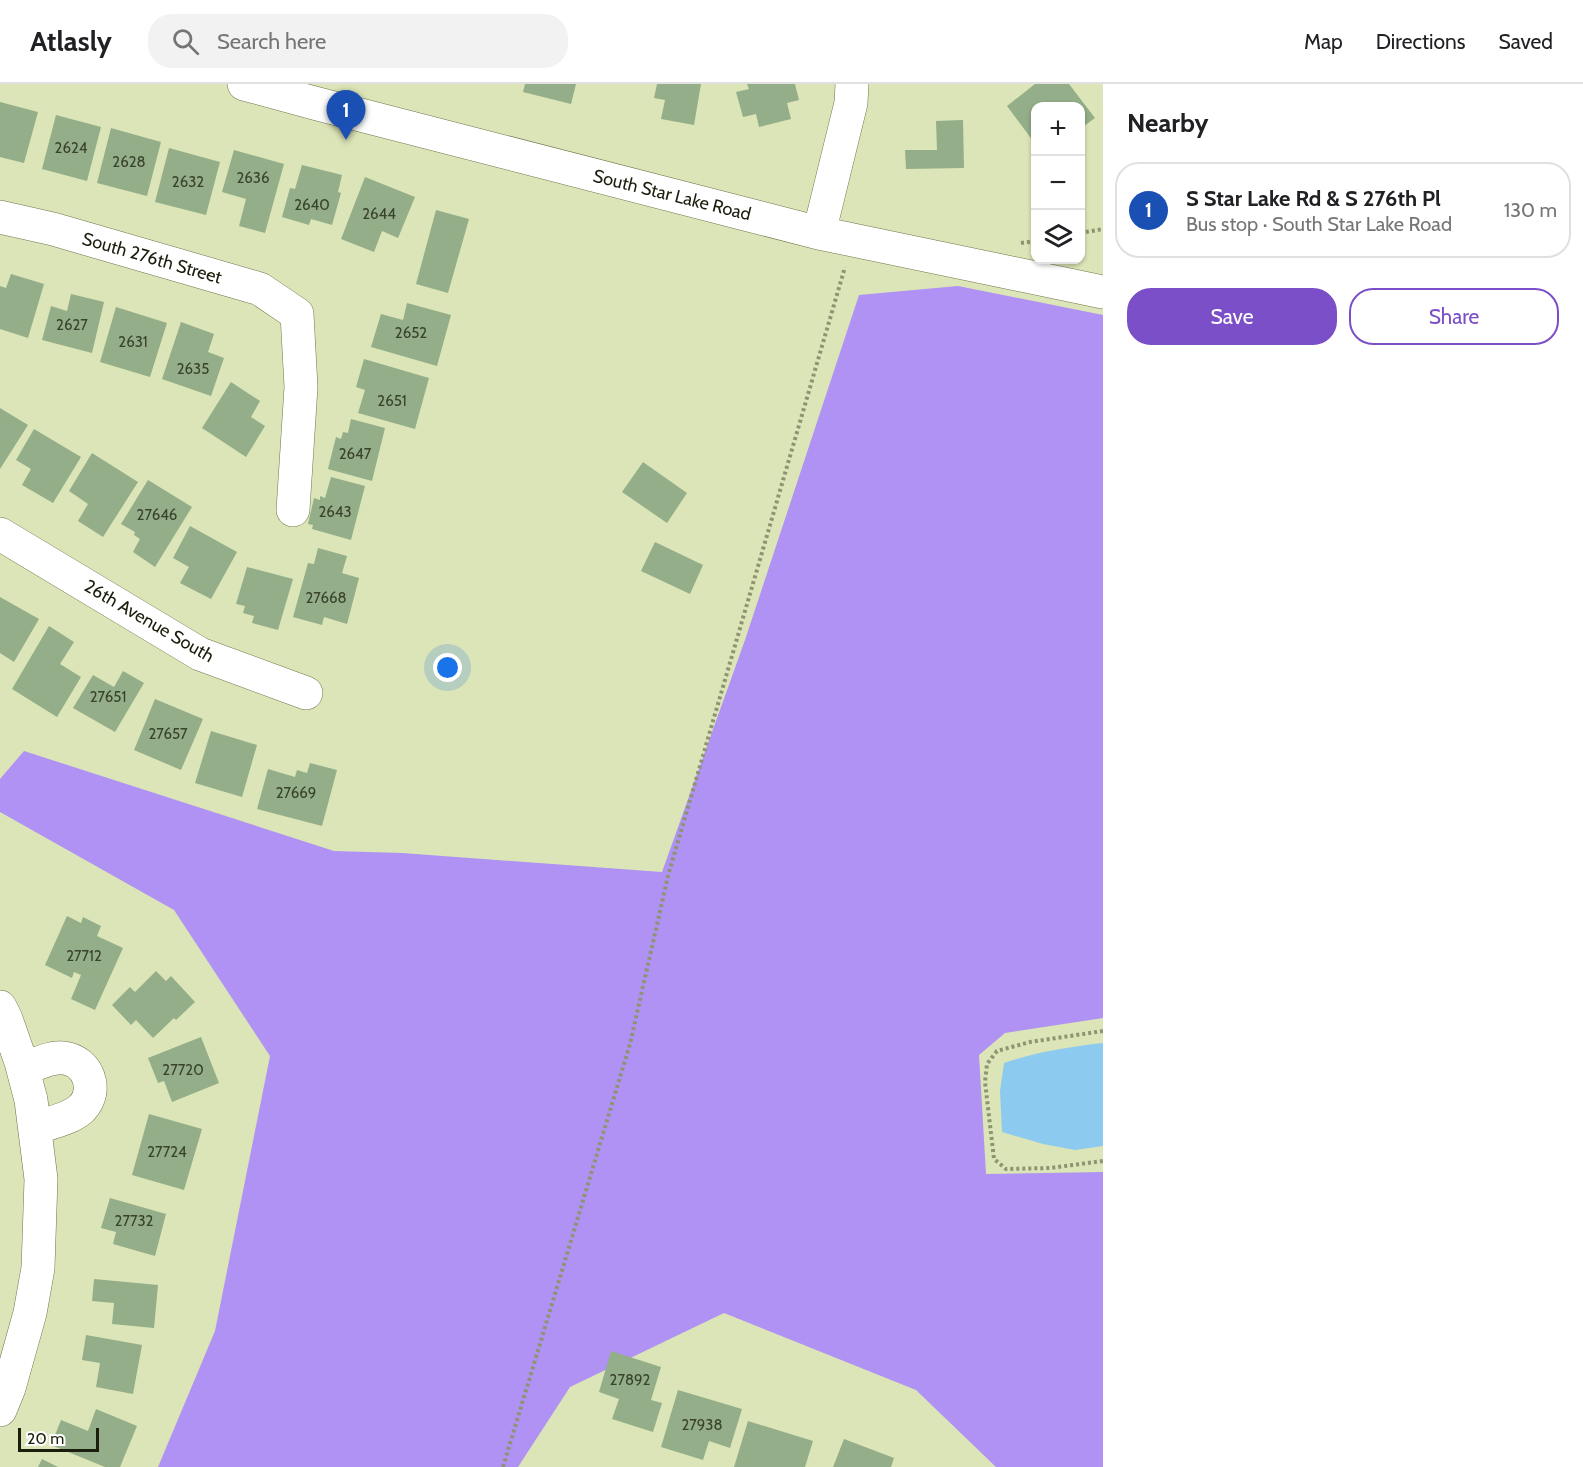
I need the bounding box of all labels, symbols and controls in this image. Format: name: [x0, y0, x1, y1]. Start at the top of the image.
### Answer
search box: [148, 14, 568, 68]
text: Atlasly: [30, 24, 112, 58]
icon: search: [169, 25, 202, 58]
text: Search here: [217, 28, 326, 55]
text: Map: [1304, 29, 1343, 54]
text: Directions: [1376, 29, 1465, 54]
text: Saved: [1498, 29, 1553, 54]
pin: 1: [326, 91, 366, 140]
map controls: [1031, 102, 1085, 264]
button: +: [1031, 102, 1085, 156]
text: Nearby: [1127, 107, 1208, 139]
house number: 2624: [55, 139, 88, 157]
house number: 2628: [112, 153, 146, 171]
button: −: [1031, 156, 1085, 210]
street label: South Star Lake Road: [591, 165, 753, 225]
house number: 2636: [236, 169, 270, 187]
house number: 2632: [172, 173, 204, 191]
text: S Star Lake Rd & S 276th Pl: [1186, 185, 1441, 212]
house number: 2640: [294, 196, 330, 214]
text: 1: [1145, 198, 1152, 222]
text: 130 m: [1504, 198, 1557, 222]
house number: 2644: [362, 205, 396, 223]
button: layers: [1031, 210, 1085, 264]
text: Bus stop · South Star Lake Road: [1186, 212, 1452, 236]
street label: South 276th Street: [80, 228, 224, 288]
button: Save: [1127, 288, 1337, 345]
button: Share: [1349, 288, 1559, 345]
house number: 2627: [56, 316, 88, 334]
house number: 2652: [395, 324, 427, 342]
house number: 2631: [118, 333, 148, 351]
house number: 2635: [177, 360, 209, 378]
house number: 2651: [377, 392, 407, 410]
house number: 2647: [339, 445, 372, 463]
house number: 2643: [318, 503, 352, 521]
house number: 27646: [137, 506, 177, 524]
street label: 26th Avenue South: [80, 575, 218, 667]
house number: 27668: [305, 589, 347, 607]
your location: [433, 653, 462, 682]
house number: 27651: [90, 688, 126, 706]
house number: 27657: [148, 725, 188, 743]
house number: 27669: [276, 784, 316, 802]
house number: 27712: [66, 947, 102, 965]
house number: 27720: [162, 1061, 204, 1079]
house number: 27724: [147, 1143, 187, 1161]
house number: 27732: [115, 1212, 154, 1230]
house number: 27892: [610, 1371, 651, 1389]
house number: 27938: [681, 1416, 723, 1434]
scale bar: [18, 1425, 99, 1452]
text: 20 m: [27, 1429, 64, 1448]

